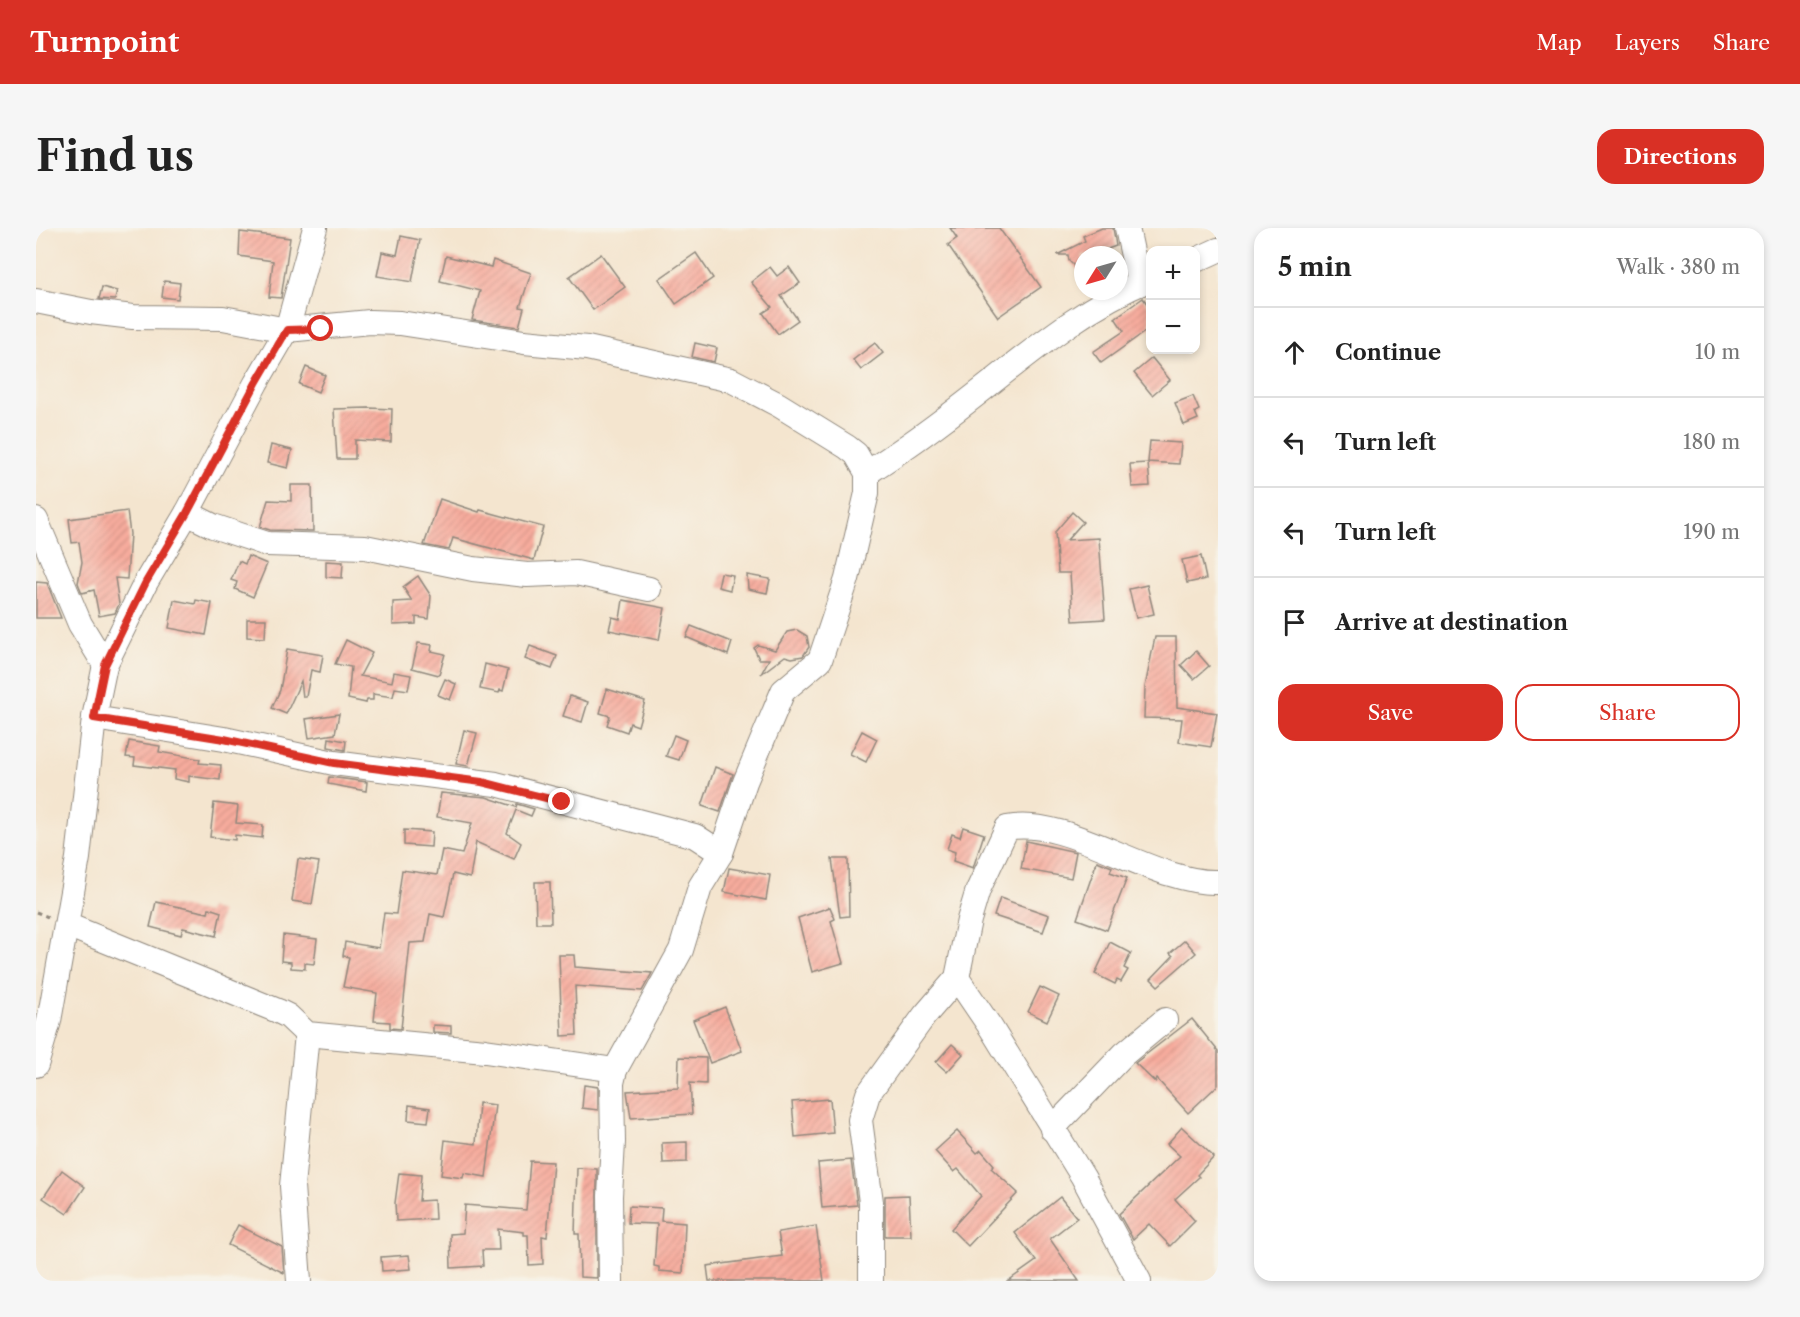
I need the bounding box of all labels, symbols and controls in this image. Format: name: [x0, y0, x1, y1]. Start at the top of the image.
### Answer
text: Turnpoint: [30, 25, 179, 59]
text: Map: [1537, 30, 1582, 55]
text: Layers: [1615, 30, 1680, 55]
text: Share: [1713, 30, 1770, 55]
button: Directions: [1597, 129, 1764, 184]
text: Find us: [36, 130, 194, 182]
north arrow: [1074, 246, 1128, 300]
map controls: [1146, 246, 1200, 354]
button: +: [1146, 246, 1200, 300]
text: 5 min: [1278, 251, 1352, 283]
text: Walk · 380 m: [1616, 255, 1740, 279]
button: −: [1146, 300, 1200, 354]
route start: [307, 315, 333, 341]
icon: ahead: [1278, 336, 1311, 369]
text: Continue: [1335, 339, 1441, 366]
text: 10 m: [1695, 340, 1740, 364]
icon: left: [1278, 426, 1311, 459]
text: Turn left: [1335, 429, 1436, 456]
text: 180 m: [1683, 430, 1740, 454]
icon: left: [1278, 516, 1311, 549]
text: Turn left: [1335, 519, 1436, 546]
text: 190 m: [1683, 520, 1740, 544]
icon: arrive: [1278, 606, 1311, 639]
text: Arrive at destination: [1335, 609, 1568, 636]
button: Save: [1278, 684, 1503, 741]
button: Share: [1515, 684, 1740, 741]
route end: [548, 788, 574, 814]

